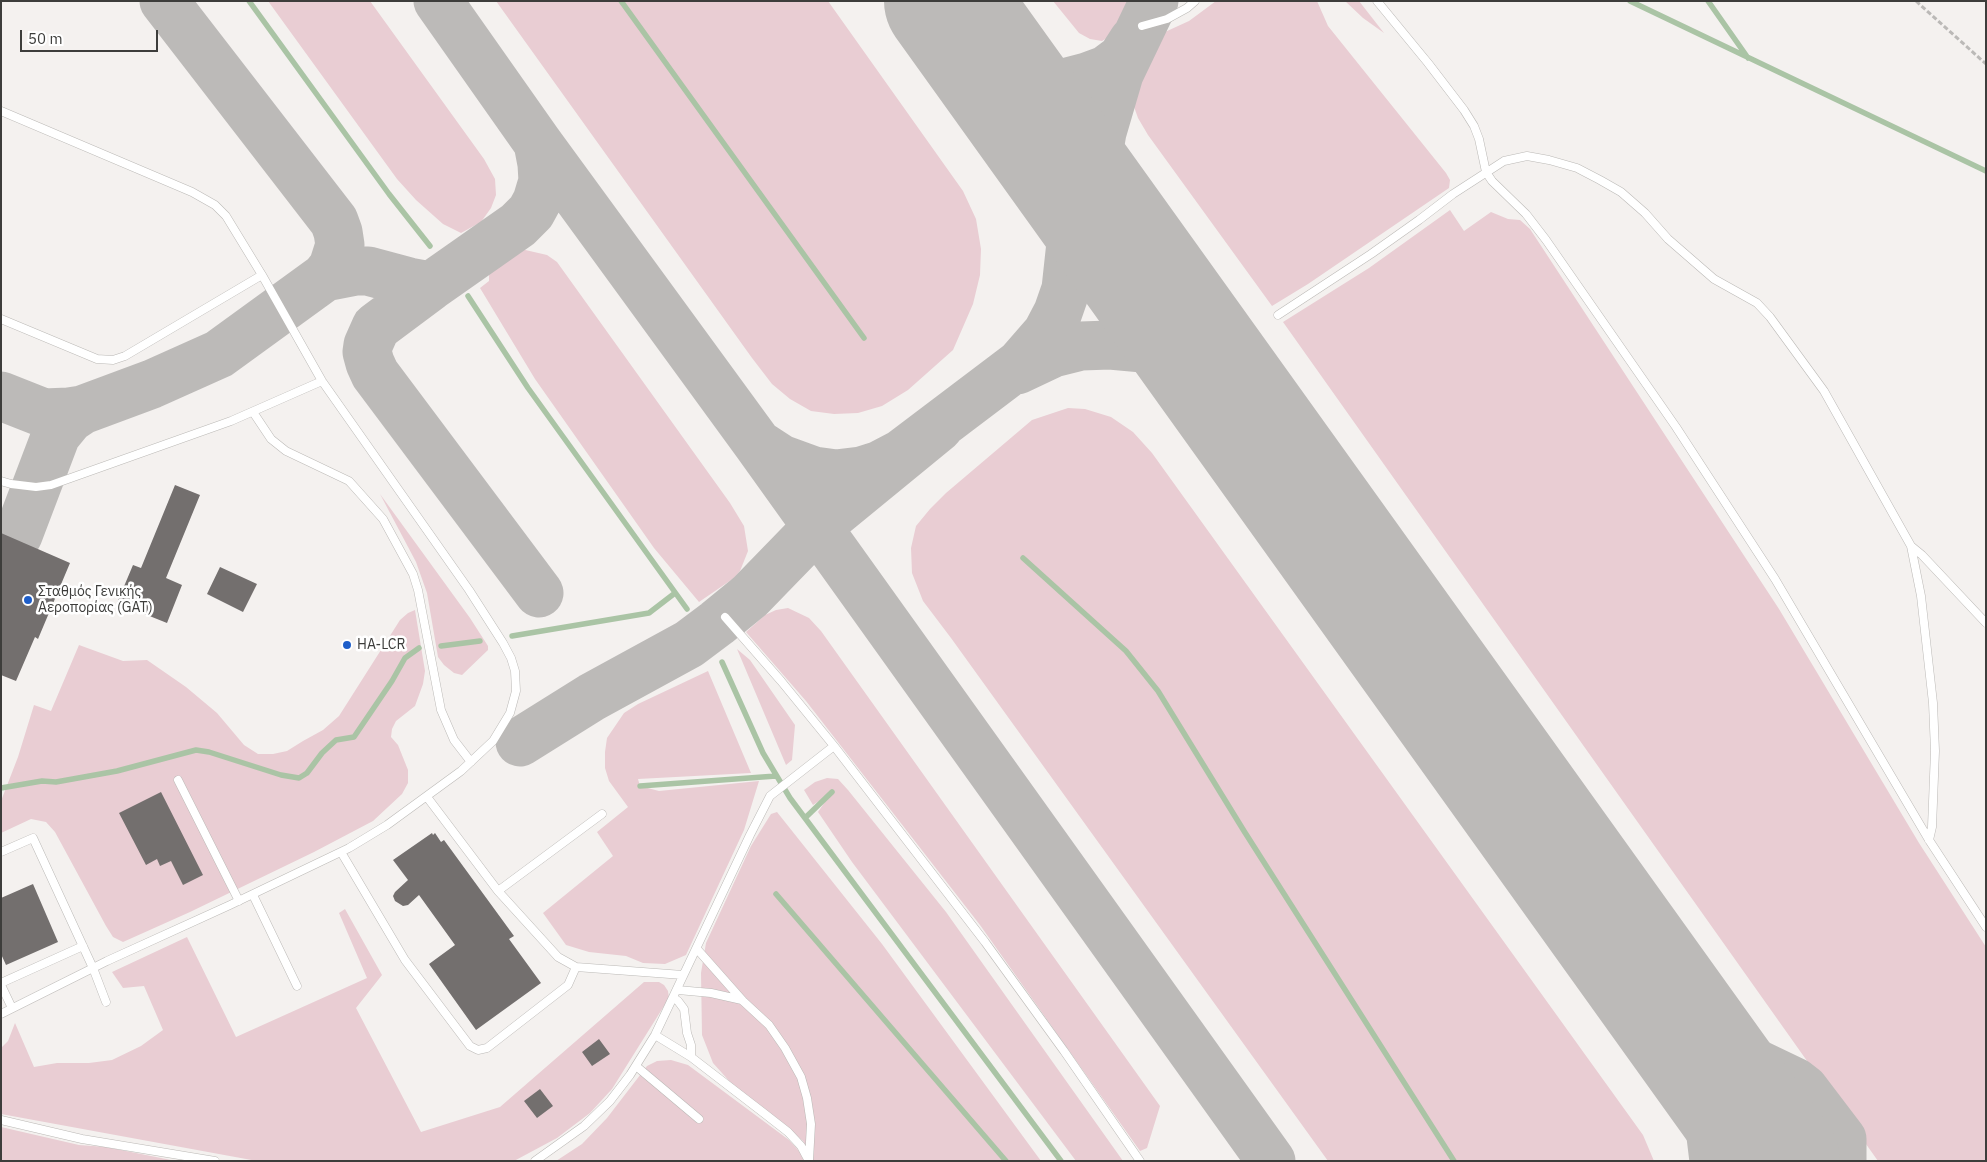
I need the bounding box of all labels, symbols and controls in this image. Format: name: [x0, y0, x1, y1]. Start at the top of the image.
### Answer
scale bar: [22, 20, 160, 52]
text: 50 m: [28, 29, 63, 48]
place label: Σταθμός Γενικής Αεροπορίας (GAT): [38, 584, 153, 616]
marker: Σταθμός Γενικής Αεροπορίας (GAT): [22, 594, 34, 606]
place label: HA-LCR: [357, 637, 405, 653]
marker: HA-LCR: [341, 639, 353, 651]

